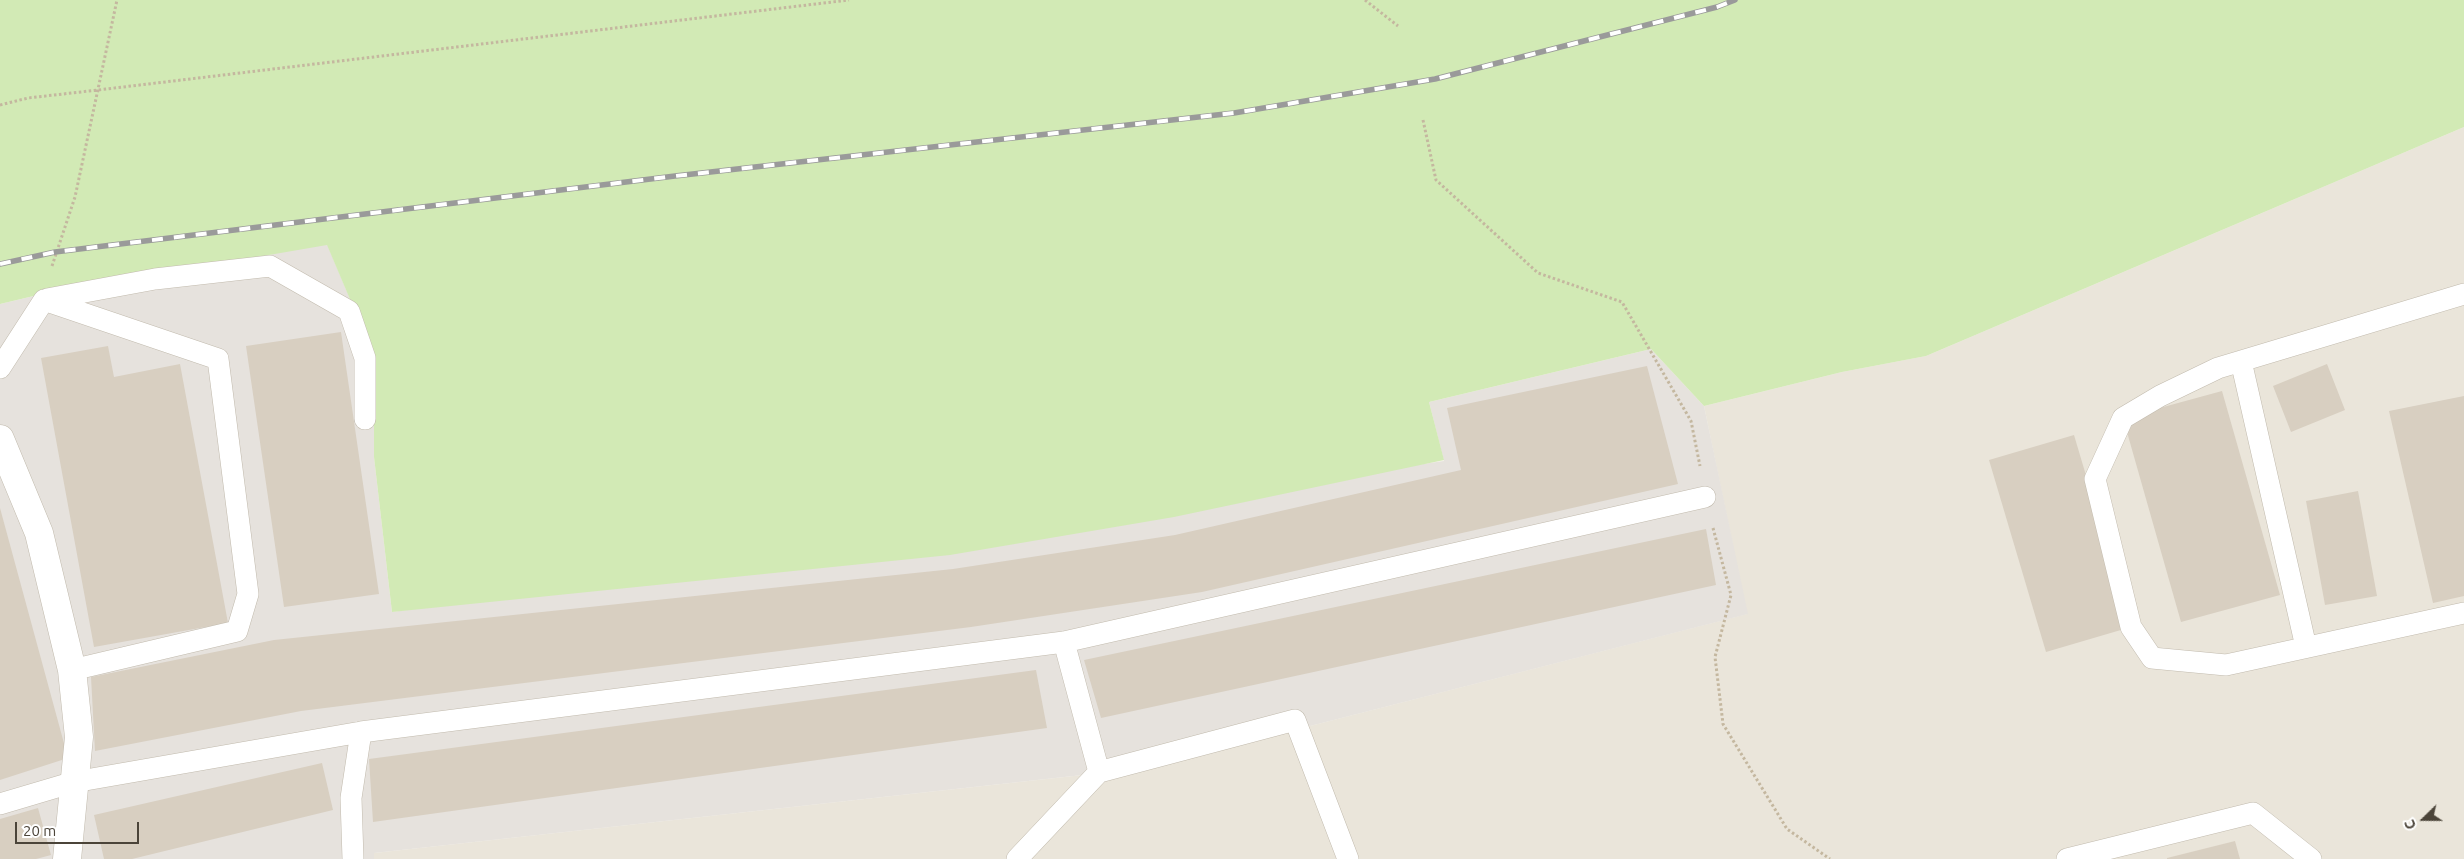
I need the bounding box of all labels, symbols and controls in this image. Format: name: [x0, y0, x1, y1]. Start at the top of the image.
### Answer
north arrow: [2399, 794, 2449, 844]
scale bar: [18, 812, 141, 844]
text: С: [2401, 817, 2419, 832]
text: 20 m: [23, 822, 56, 839]

